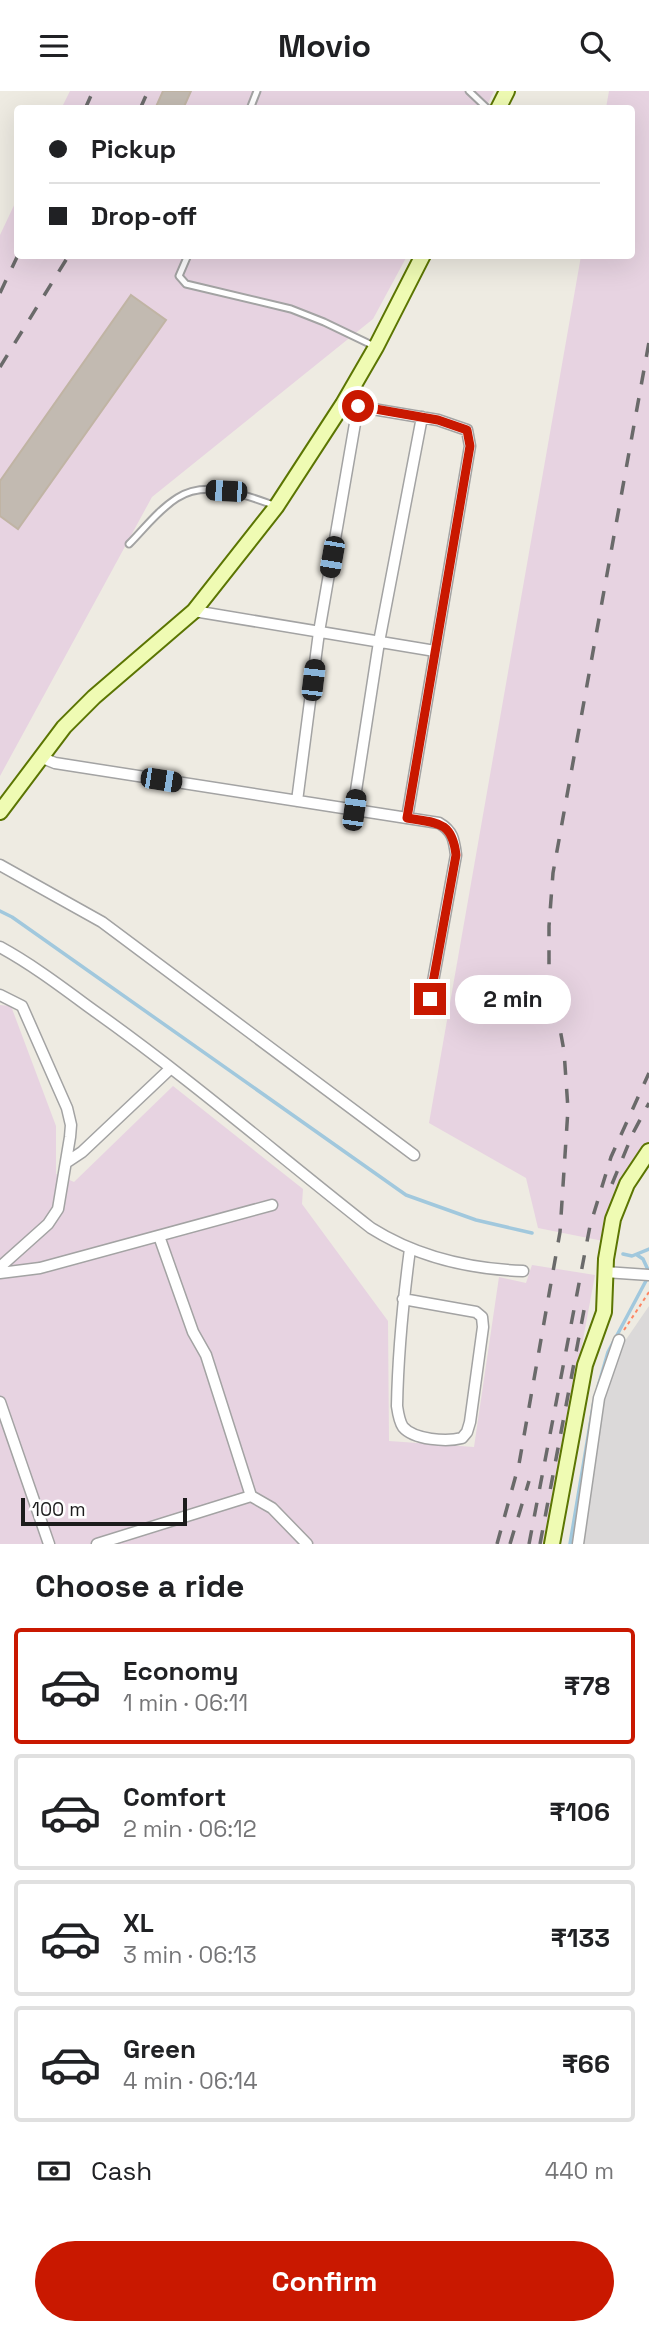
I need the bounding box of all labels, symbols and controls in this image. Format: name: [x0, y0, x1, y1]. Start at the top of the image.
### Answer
text: Movio: [278, 26, 371, 66]
icon: menu: [35, 27, 73, 65]
icon: search: [576, 27, 614, 65]
text: Pickup: [91, 132, 176, 166]
text: Drop-off: [91, 199, 197, 233]
route start: [342, 390, 374, 422]
car: [205, 479, 248, 503]
car: [319, 534, 346, 580]
car: [301, 658, 326, 702]
car: [139, 766, 184, 794]
car: [341, 788, 368, 832]
callout: 2 min: [454, 975, 570, 1023]
route end: [414, 983, 446, 1015]
text: 2 min: [483, 984, 543, 1014]
scale bar: [21, 1495, 187, 1527]
text: 100 m: [32, 1497, 86, 1522]
text: Choose a ride: [35, 1566, 245, 1606]
text: Economy: [123, 1654, 239, 1688]
icon: car: [39, 1655, 102, 1718]
text: ₹78: [564, 1669, 610, 1703]
text: 1 min · 06:11: [123, 1688, 248, 1718]
text: Comfort: [123, 1780, 226, 1814]
icon: car: [39, 1781, 102, 1844]
text: ₹106: [549, 1795, 610, 1829]
text: 2 min · 06:12: [123, 1814, 257, 1844]
text: XL: [123, 1906, 154, 1940]
icon: car: [39, 1907, 102, 1970]
text: ₹133: [550, 1921, 610, 1955]
text: 3 min · 06:13: [123, 1940, 257, 1970]
text: Green: [123, 2032, 196, 2066]
icon: car: [39, 2033, 102, 2096]
text: ₹66: [562, 2047, 610, 2081]
text: 4 min · 06:14: [123, 2066, 258, 2096]
icon: cash: [35, 2152, 73, 2190]
text: Cash: [91, 2154, 152, 2188]
text: 440 m: [545, 2156, 614, 2186]
button: Confirm: [35, 2241, 614, 2321]

